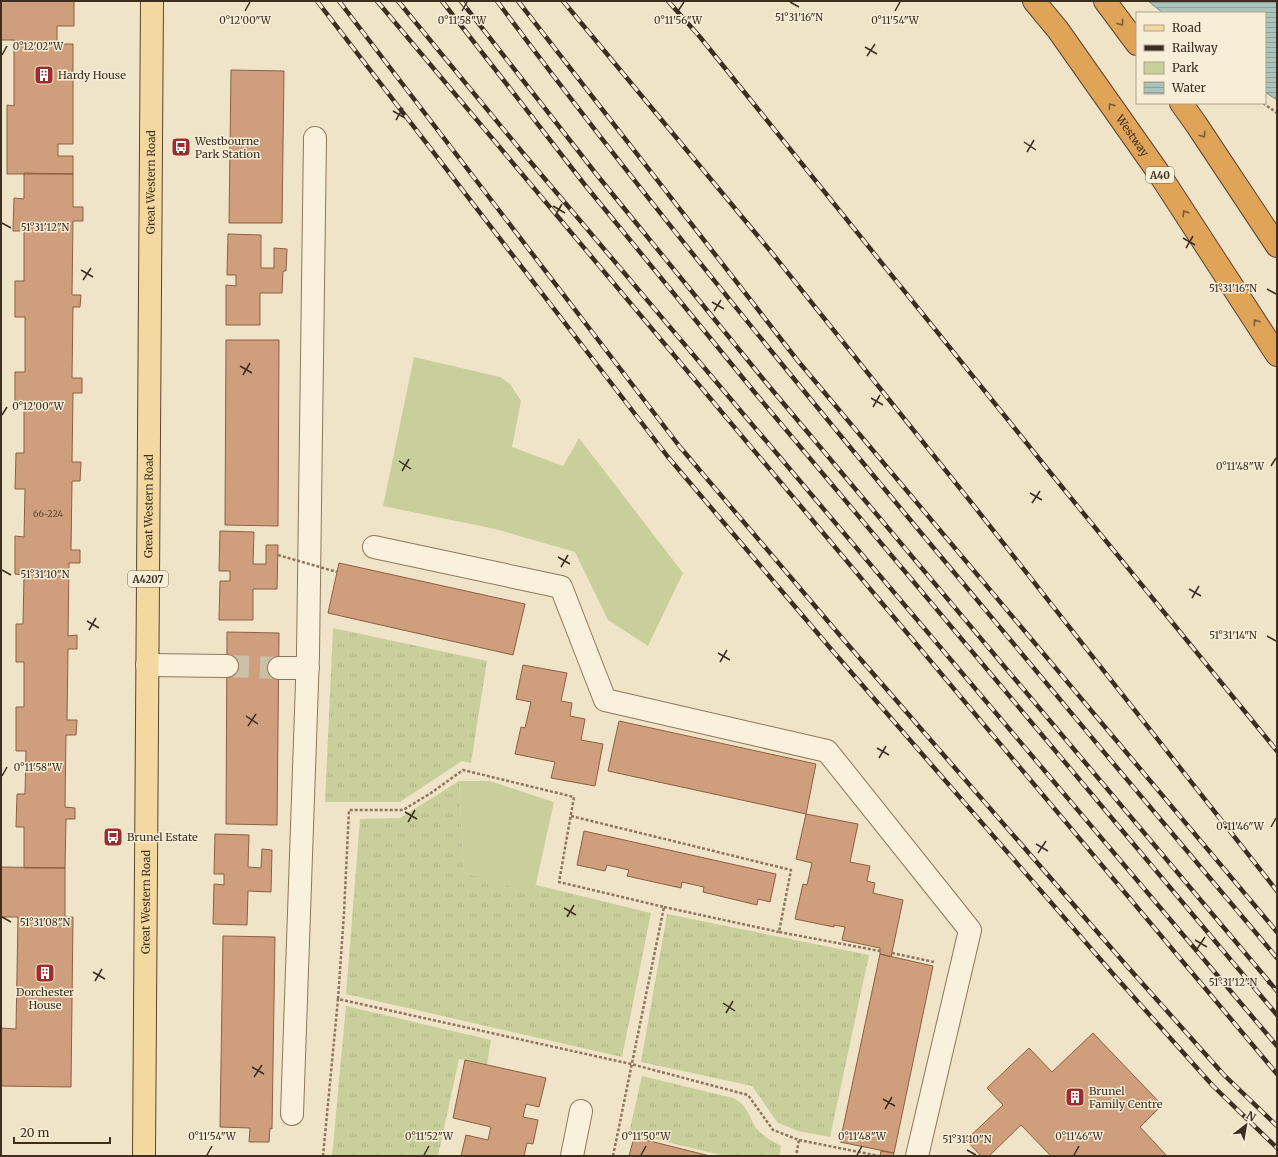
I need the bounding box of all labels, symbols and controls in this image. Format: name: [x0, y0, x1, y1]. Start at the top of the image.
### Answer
text: 51°31'16"N: [775, 11, 823, 24]
legend: [1136, 12, 1266, 104]
text: 0°12'00"W: [219, 14, 272, 27]
text: 0°11'58"W: [438, 14, 487, 27]
text: 0°11'56"W: [654, 14, 703, 27]
text: 0°11'54"W: [871, 14, 920, 27]
one-way arrow: [1116, 18, 1123, 25]
text: Road: [1172, 20, 1201, 35]
text: 0°12'02"W: [13, 40, 64, 53]
text: Railway: [1172, 40, 1218, 55]
text: Park: [1172, 60, 1199, 75]
building icon: Hardy House: [33, 64, 55, 86]
place label: Hardy House: [58, 68, 126, 82]
text: Water: [1171, 80, 1207, 95]
one-way arrow: [1109, 103, 1116, 110]
street label: Westway: [1112, 111, 1152, 160]
street label: Great Western Road: [143, 130, 158, 234]
one-way arrow: [1198, 131, 1206, 138]
place label: Westbourne Park Station: [194, 134, 261, 161]
bus stop icon: Westbourne Park Station: [170, 136, 192, 158]
road number: A40: [1146, 167, 1174, 183]
one-way arrow: [1182, 210, 1190, 217]
text: 51°31'12"N: [21, 221, 70, 234]
text: 51°31'16"N: [1209, 282, 1257, 295]
one-way arrow: [1253, 319, 1261, 326]
text: 0°12'00"W: [12, 400, 65, 413]
street label: Great Western Road: [141, 454, 156, 558]
text: 0°11'48"W: [1216, 460, 1265, 473]
house number: 66-224: [33, 508, 63, 519]
text: 51°31'10"N: [21, 568, 70, 581]
road number: A4207: [128, 571, 168, 587]
text: 51°31'14"N: [1209, 629, 1257, 642]
text: 0°11'58"W: [14, 761, 63, 774]
text: 0°11'46"W: [1216, 820, 1265, 833]
bus stop icon: Brunel Estate: [102, 826, 124, 848]
place label: Brunel Estate: [127, 830, 198, 844]
street label: Great Western Road: [138, 850, 153, 954]
text: 51°31'08"N: [20, 916, 70, 929]
building icon: Dorchester House: [34, 962, 56, 984]
text: 51°31'12"N: [1209, 976, 1258, 989]
place label: Dorchester House: [16, 985, 74, 1012]
place label: Brunel Family Centre: [1089, 1084, 1163, 1111]
building icon: Brunel Family Centre: [1064, 1086, 1086, 1108]
north arrow: [1226, 1105, 1266, 1145]
text: N: [1244, 1108, 1259, 1125]
scale bar: [14, 1119, 110, 1145]
text: 20 m: [20, 1125, 49, 1140]
text: 0°11'54"W: [188, 1130, 237, 1143]
text: 0°11'52"W: [405, 1130, 454, 1143]
text: 0°11'50"W: [622, 1130, 671, 1143]
text: 0°11'48"W: [838, 1130, 887, 1143]
text: 0°11'46"W: [1055, 1130, 1104, 1143]
text: 51°31'10"N: [943, 1133, 992, 1146]

